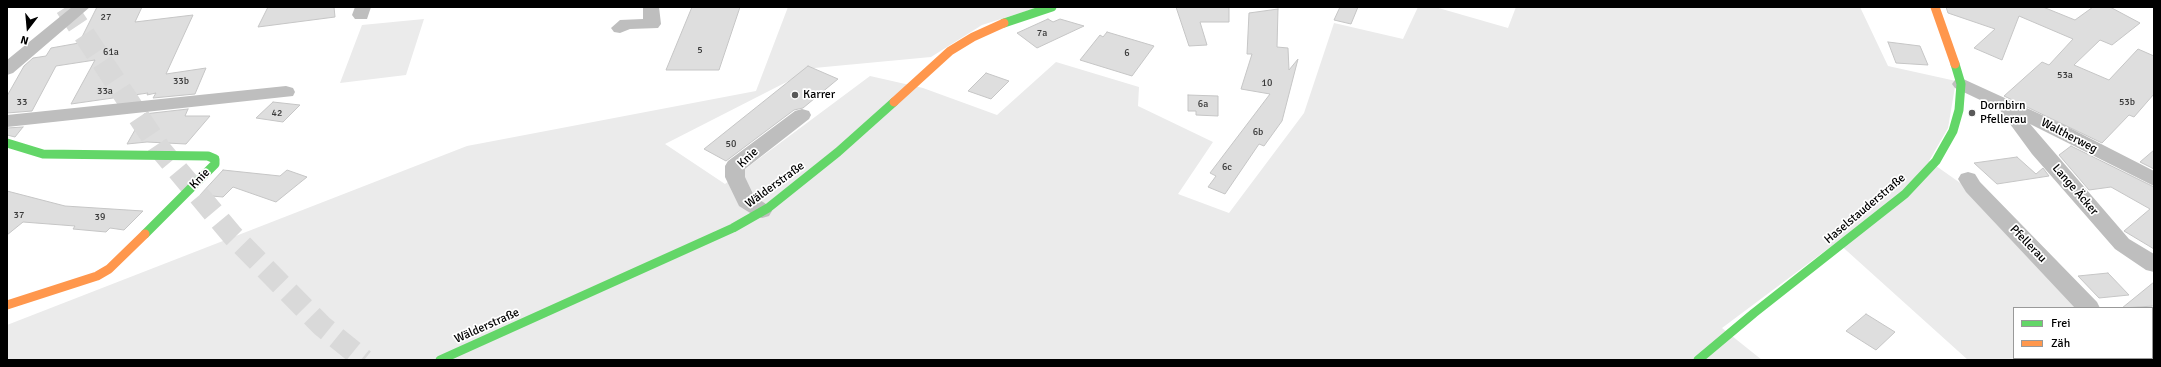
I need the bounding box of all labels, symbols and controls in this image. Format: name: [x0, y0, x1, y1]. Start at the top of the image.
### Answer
north arrow: [8, 8, 48, 48]
house number: 27: [101, 11, 111, 23]
house number: 7a: [1037, 27, 1047, 39]
text: N: [19, 33, 30, 47]
house number: 5: [697, 44, 703, 56]
house number: 61a: [103, 46, 119, 58]
house number: 6: [1124, 47, 1130, 59]
house number: 53a: [2057, 69, 2073, 81]
house number: 33b: [173, 75, 189, 87]
house number: 10: [1262, 77, 1272, 89]
house number: 33a: [97, 85, 113, 97]
place label: Karrer: [803, 88, 835, 102]
marker: Karrer: [790, 90, 800, 100]
house number: 33: [17, 96, 27, 108]
house number: 53b: [2119, 96, 2135, 108]
house number: 6a: [1198, 98, 1208, 110]
place label: Dornbirn Pfellerau: [1980, 99, 2027, 127]
house number: 42: [272, 107, 282, 119]
marker: Dornbirn Pfellerau: [1967, 108, 1977, 118]
street label: Waltherweg: [2038, 116, 2100, 156]
house number: 6b: [1253, 126, 1263, 138]
house number: 50: [726, 138, 736, 150]
street label: Knie: [735, 145, 761, 171]
street label: Wälderstraße: [743, 159, 807, 211]
house number: 6c: [1222, 161, 1232, 173]
street label: Lange Äcker: [2049, 162, 2101, 218]
street label: Knie: [187, 166, 213, 192]
street label: Haselstauderstraße: [1822, 171, 1908, 247]
house number: 37: [14, 209, 24, 221]
house number: 39: [95, 211, 105, 223]
street label: Pfellerau: [2007, 222, 2049, 266]
street label: Wälderstraße: [452, 305, 522, 347]
legend: [2013, 307, 2153, 359]
text: Frei: [2051, 316, 2070, 331]
text: Zäh: [2051, 336, 2070, 351]

